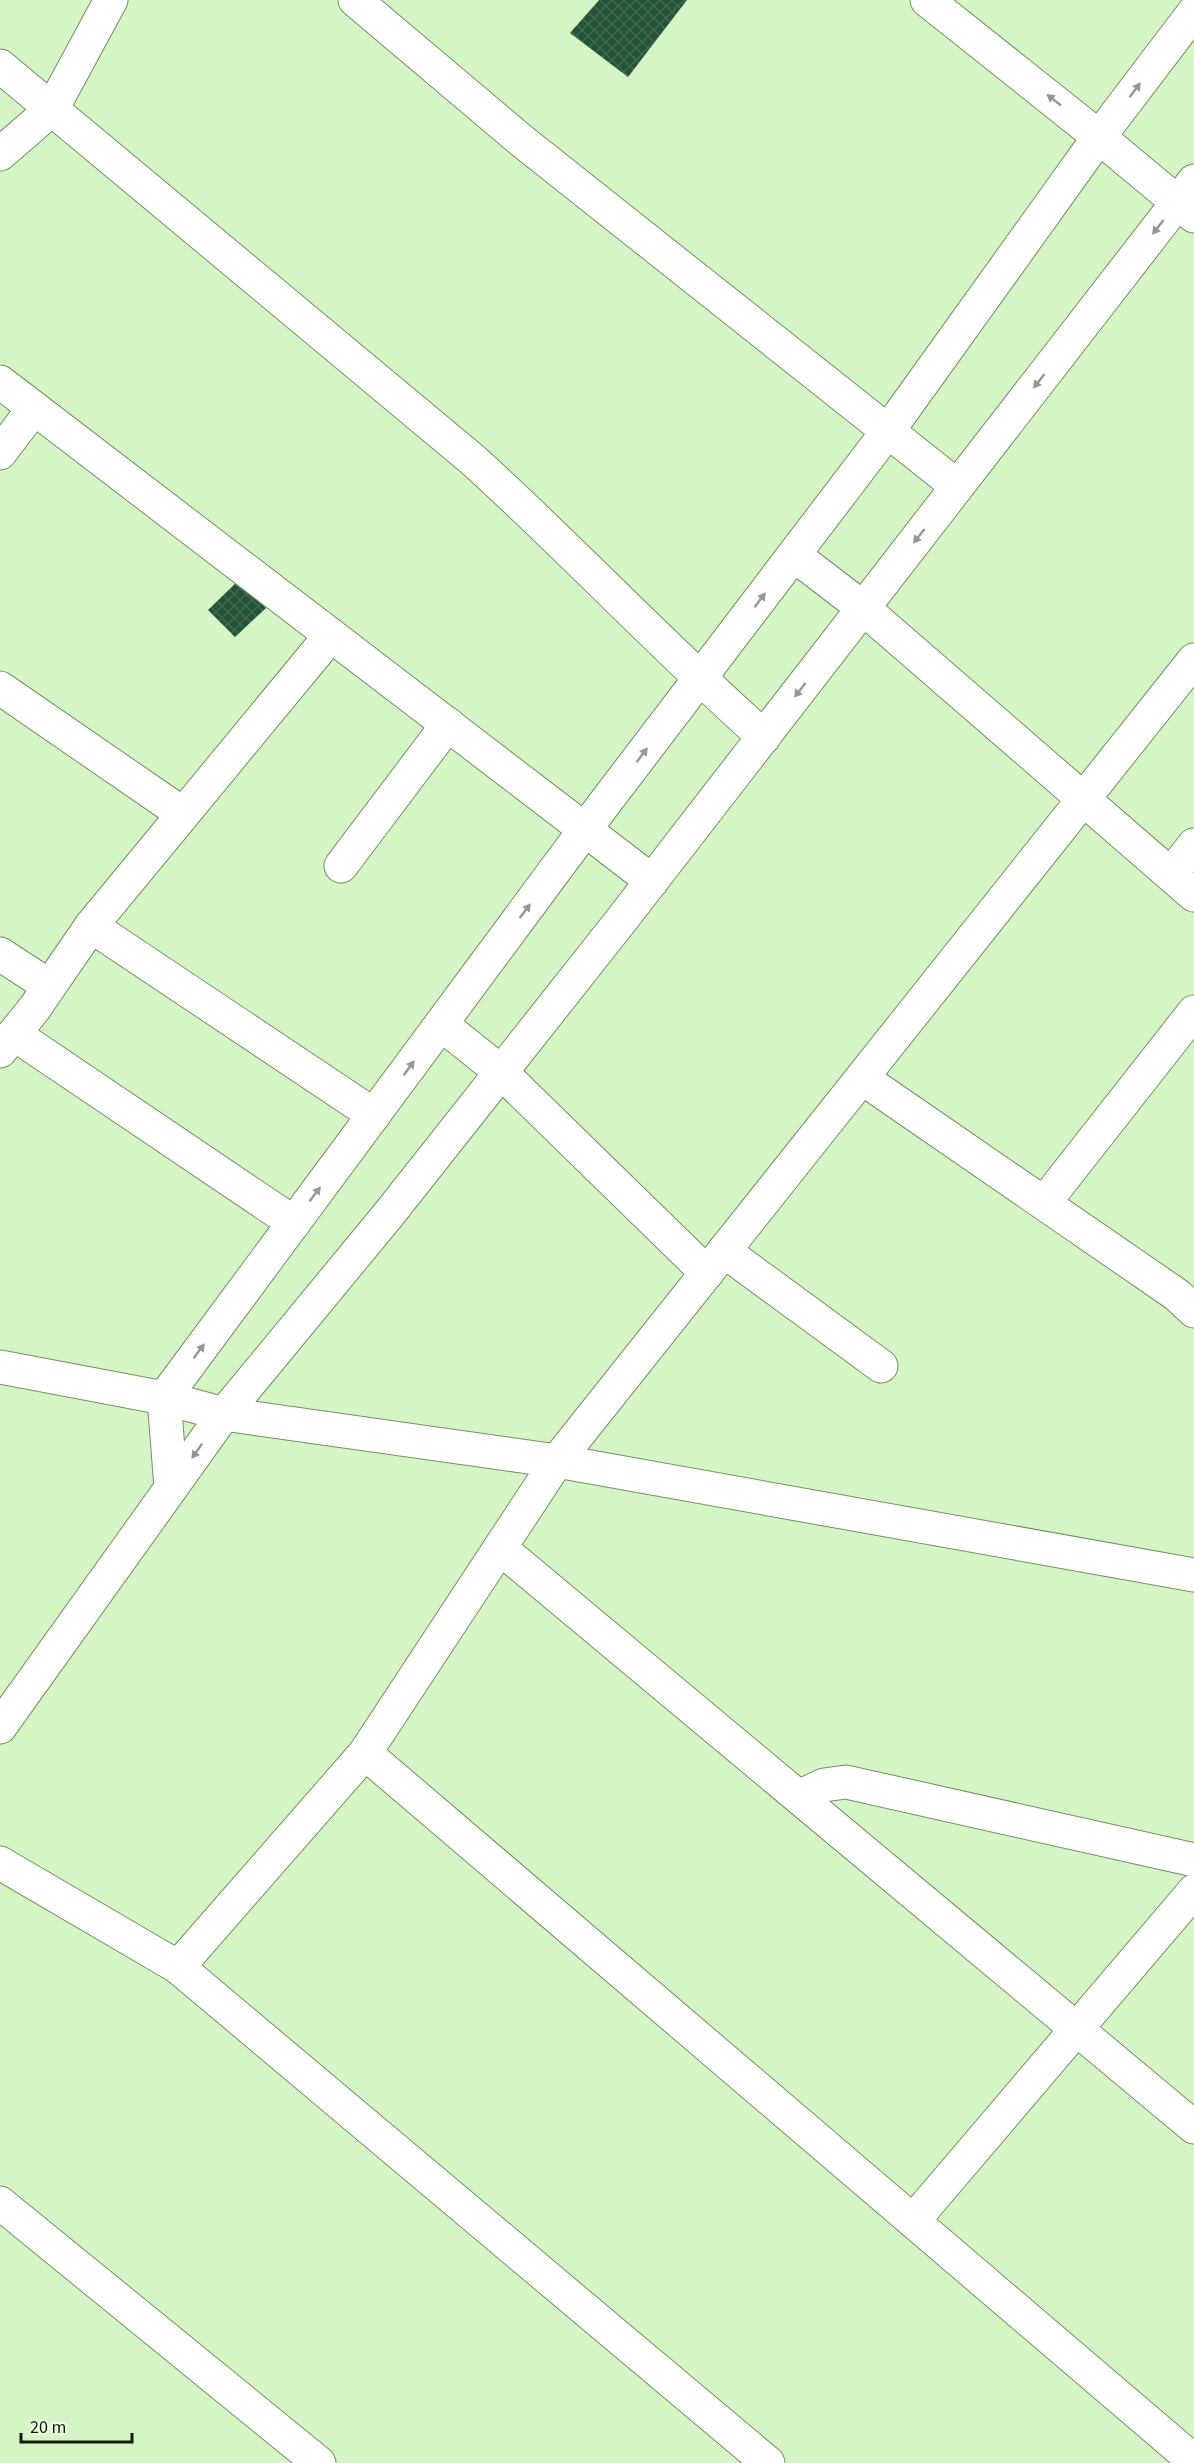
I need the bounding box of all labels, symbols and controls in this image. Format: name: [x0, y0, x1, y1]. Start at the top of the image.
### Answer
one-way arrow: [1128, 83, 1140, 98]
one-way arrow: [1046, 95, 1061, 107]
one-way arrow: [1152, 219, 1164, 235]
one-way arrow: [1033, 374, 1045, 389]
one-way arrow: [914, 528, 926, 543]
one-way arrow: [754, 592, 766, 608]
one-way arrow: [794, 681, 806, 697]
one-way arrow: [635, 747, 648, 763]
one-way arrow: [518, 904, 530, 919]
one-way arrow: [403, 1061, 415, 1077]
one-way arrow: [309, 1187, 321, 1203]
one-way arrow: [193, 1343, 205, 1359]
one-way arrow: [191, 1442, 203, 1458]
scale bar: [21, 2406, 132, 2444]
text: 20 m: [30, 2415, 66, 2440]

